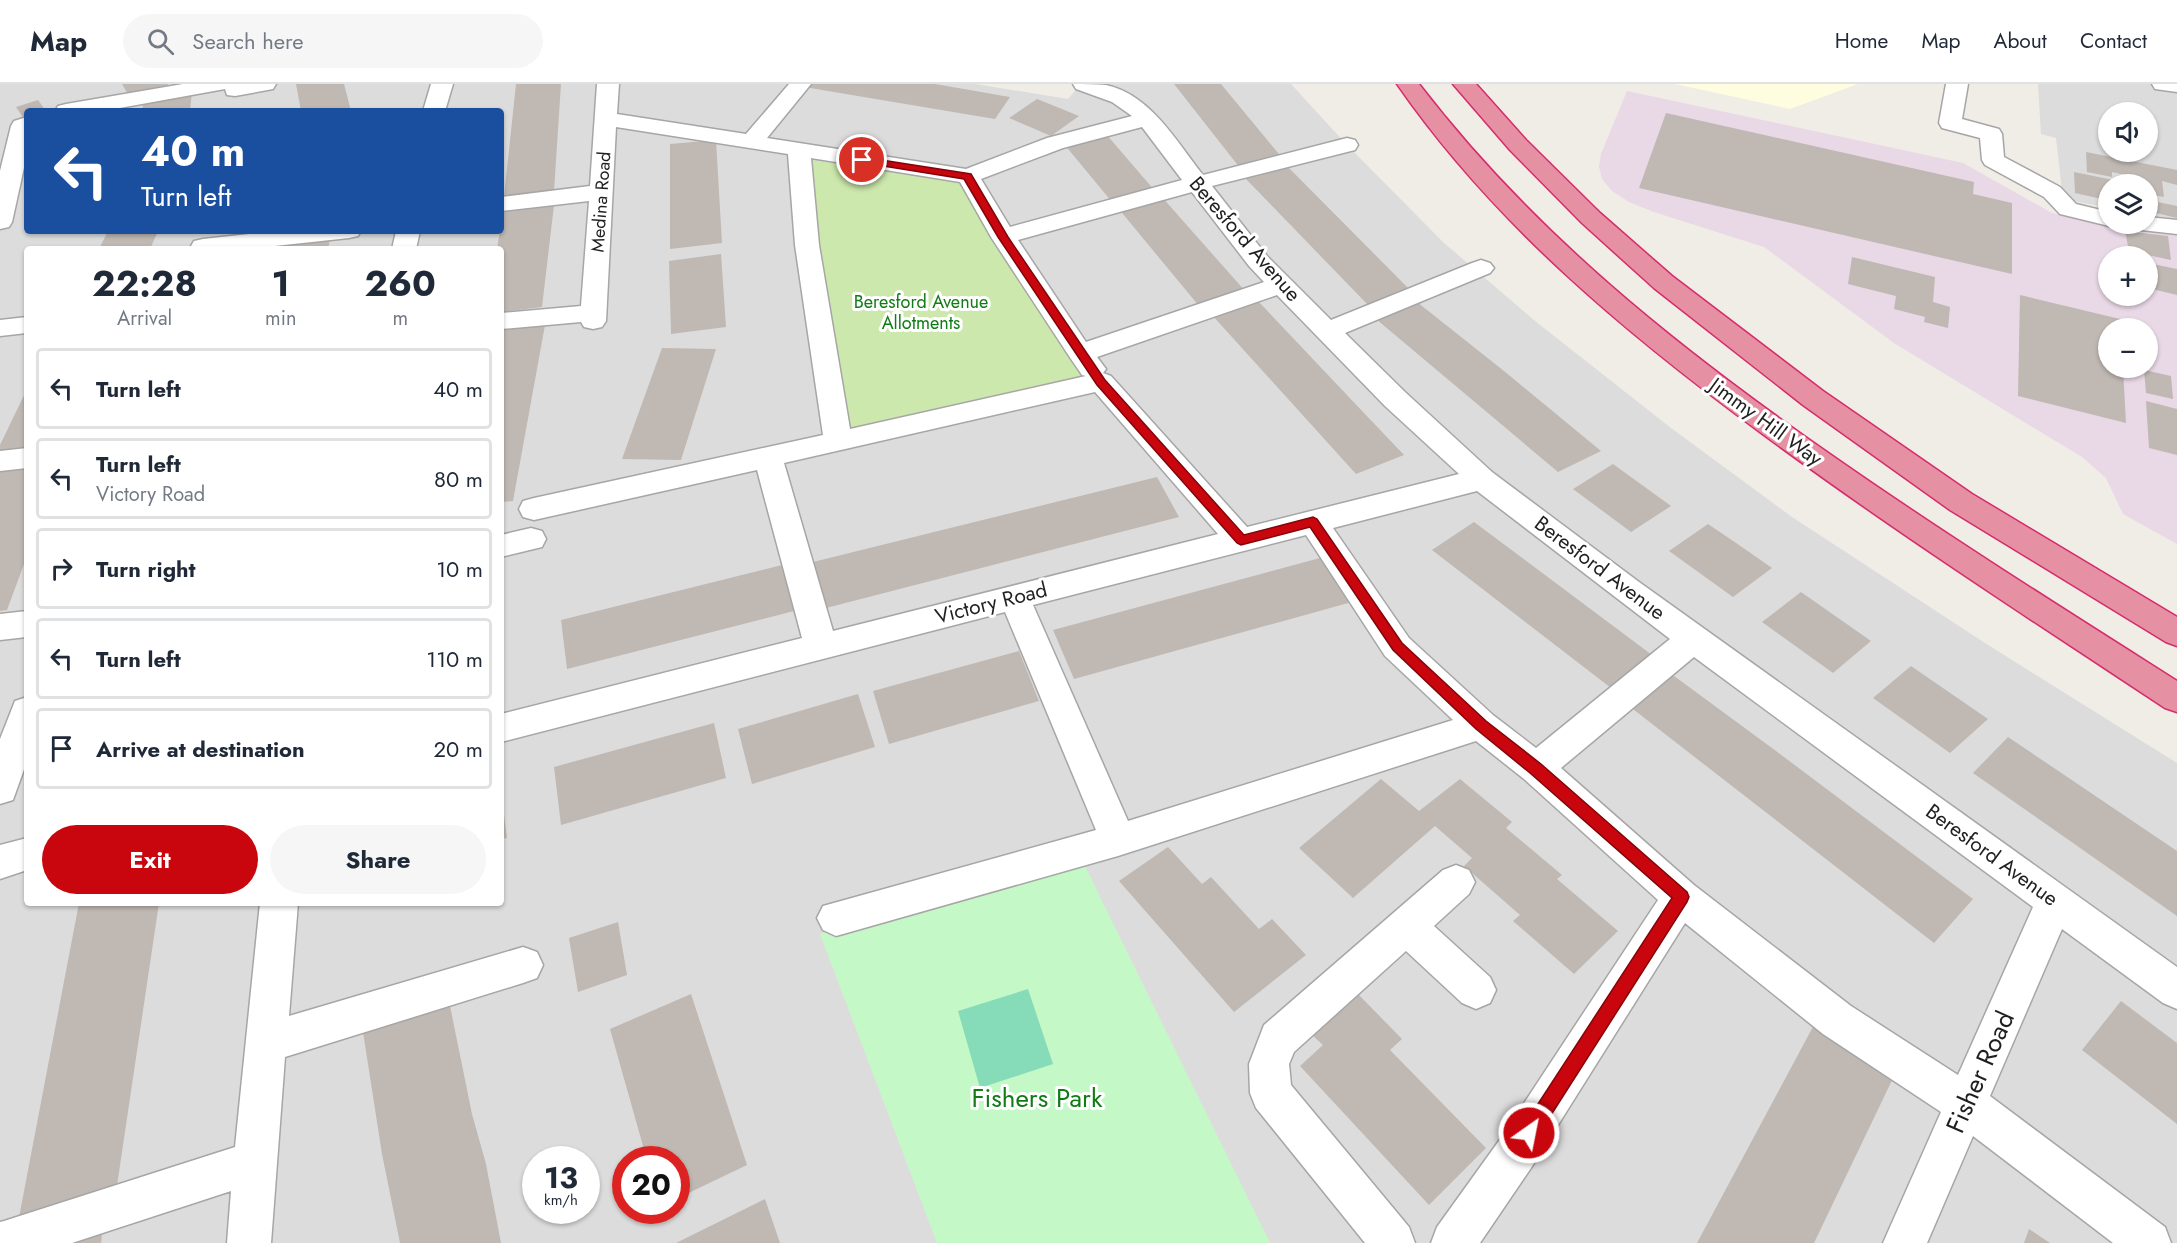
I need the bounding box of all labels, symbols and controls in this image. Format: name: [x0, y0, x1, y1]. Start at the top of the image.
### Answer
search box: [123, 14, 543, 68]
text: Map: [30, 21, 87, 62]
icon: search: [144, 25, 177, 58]
text: Search here: [192, 25, 304, 57]
text: Home: [1835, 26, 1888, 56]
text: Map: [1921, 26, 1961, 56]
text: About: [1994, 26, 2047, 56]
text: Contact: [2080, 26, 2147, 56]
map controls: [2098, 102, 2158, 378]
button: sound: [2098, 102, 2158, 162]
text: 40 m: [141, 121, 245, 182]
icon: left: [42, 132, 120, 210]
pin: [836, 134, 887, 185]
icon: arrive: [845, 143, 878, 176]
street label: Medina Road: [585, 151, 617, 253]
street label: Beresford Avenue: [1182, 170, 1308, 308]
button: layers: [2098, 174, 2158, 234]
text: Turn left: [141, 177, 231, 216]
button: +: [2098, 246, 2158, 306]
text: 22:28: [92, 257, 197, 309]
text: 1: [272, 257, 290, 309]
text: 260: [364, 257, 436, 309]
park label: Beresford Avenue Allotments: [854, 289, 988, 336]
text: Arrival: [117, 304, 172, 333]
text: min: [265, 304, 296, 333]
text: m: [392, 304, 408, 333]
button: −: [2098, 318, 2158, 378]
street label: Jimmy Hill Way: [1701, 369, 1829, 474]
icon: left: [45, 372, 78, 405]
text: Turn left: [96, 373, 181, 405]
text: 40 m: [433, 373, 483, 405]
text: Turn left: [96, 448, 181, 480]
icon: left: [45, 462, 78, 495]
text: 80 m: [434, 463, 483, 495]
text: Victory Road: [96, 480, 205, 509]
street label: Beresford Avenue: [1528, 509, 1672, 627]
icon: right: [45, 552, 78, 585]
text: Turn right: [96, 553, 196, 585]
text: 10 m: [436, 553, 483, 585]
street label: Victory Road: [932, 575, 1050, 631]
icon: left: [45, 642, 78, 675]
text: Turn left: [96, 643, 181, 675]
text: 110 m: [426, 643, 483, 675]
icon: arrive: [45, 732, 78, 765]
text: Arrive at destination: [96, 733, 305, 765]
text: 20 m: [434, 733, 483, 765]
street label: Beresford Avenue: [1920, 797, 2064, 913]
button: Exit: [42, 825, 258, 894]
button: Share: [270, 825, 486, 894]
street label: Fisher Road: [1936, 1005, 2024, 1139]
park label: Fishers Park: [972, 1079, 1103, 1117]
position arrow: [1497, 1101, 1561, 1165]
speed limit sign: 20: [612, 1146, 690, 1224]
text: 13: [544, 1156, 578, 1199]
text: km/h: [544, 1189, 578, 1211]

